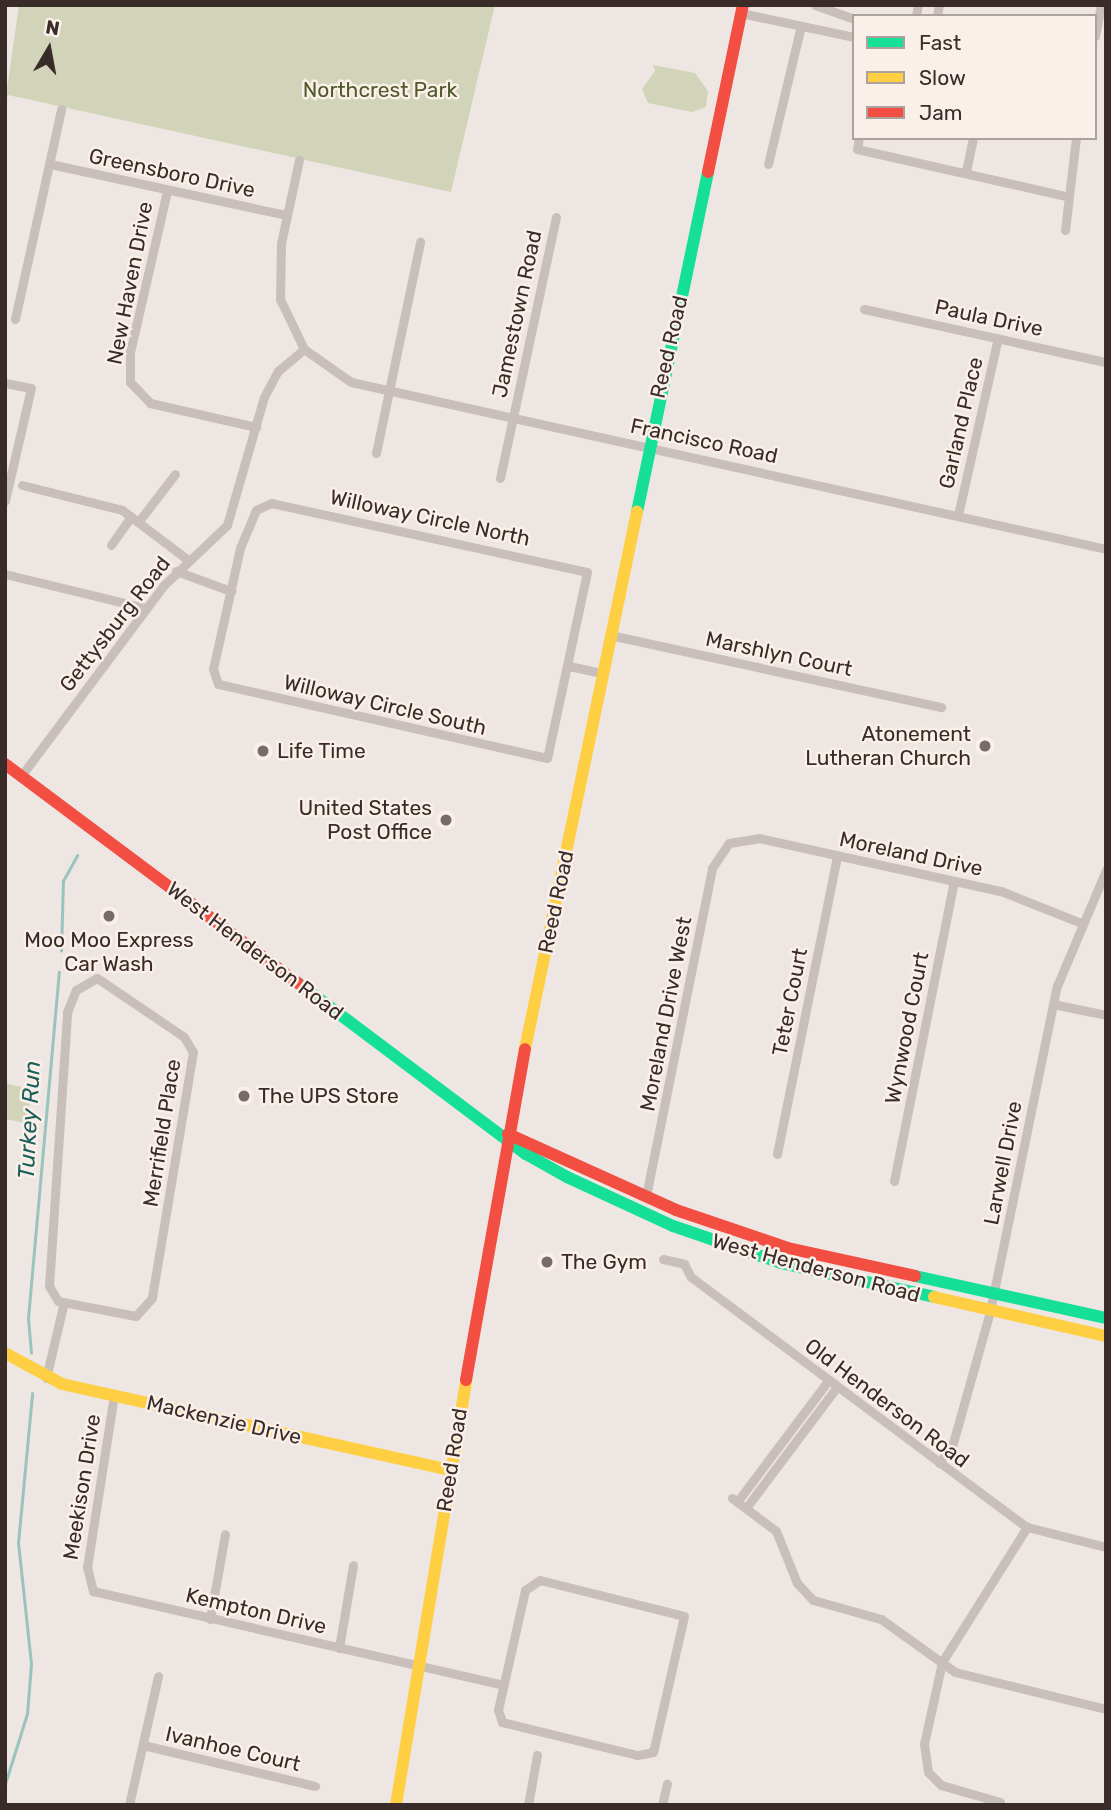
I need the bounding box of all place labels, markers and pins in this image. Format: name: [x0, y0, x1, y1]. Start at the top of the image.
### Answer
place label: Atonement Lutheran Church: [805, 721, 971, 771]
place label: Life Time: [277, 738, 366, 764]
marker: Atonement Lutheran Church: [977, 738, 993, 754]
marker: Life Time: [255, 743, 271, 759]
place label: United States Post Office: [298, 795, 432, 845]
marker: United States Post Office: [438, 812, 454, 828]
marker: Moo Moo Express Car Wash: [101, 908, 117, 924]
place label: Moo Moo Express Car Wash: [24, 927, 194, 977]
place label: The UPS Store: [258, 1083, 399, 1109]
marker: The UPS Store: [236, 1088, 252, 1104]
place label: The Gym: [561, 1249, 647, 1275]
marker: The Gym: [539, 1254, 555, 1270]

